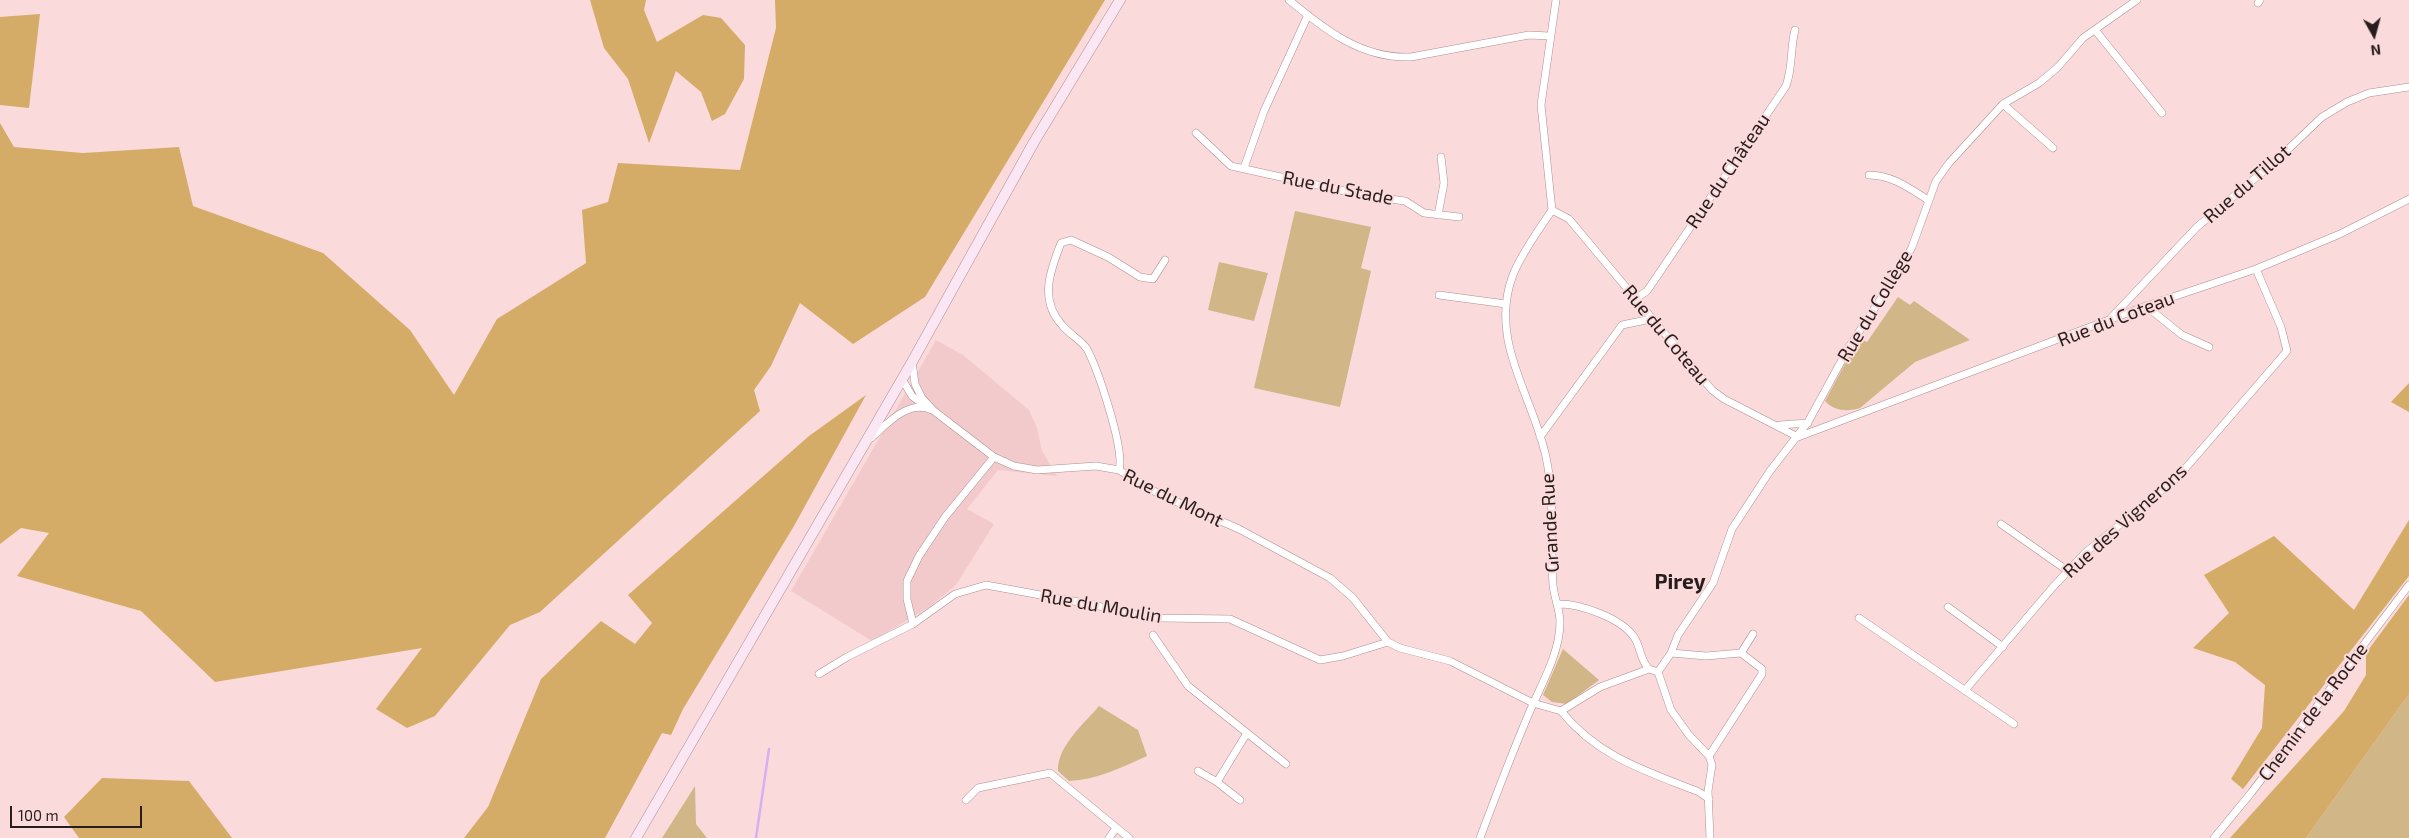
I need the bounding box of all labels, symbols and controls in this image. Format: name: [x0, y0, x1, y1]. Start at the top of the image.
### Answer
north arrow: [2349, 10, 2399, 60]
text: N: [2370, 41, 2382, 59]
street label: Rue du Château: [1681, 109, 1775, 233]
street label: Rue du Tillot: [2199, 140, 2295, 228]
street label: Rue du Stade: [1281, 166, 1395, 210]
street label: Rue du Collège: [1833, 246, 1917, 366]
street label: Rue du Coteau: [1618, 280, 1714, 390]
street label: Rue du Coteau: [2054, 286, 2178, 352]
street label: Rue des Vignerons: [2058, 459, 2192, 583]
street label: Rue du Mont: [1119, 464, 1227, 532]
street label: Grande Rue: [1536, 473, 1564, 573]
district label: Pirey: [1654, 569, 1706, 595]
street label: Rue du Moulin: [1039, 584, 1163, 628]
street label: Chemin de la Roche: [2254, 638, 2372, 786]
scale bar: [12, 796, 145, 828]
text: 100 m: [18, 806, 59, 824]

